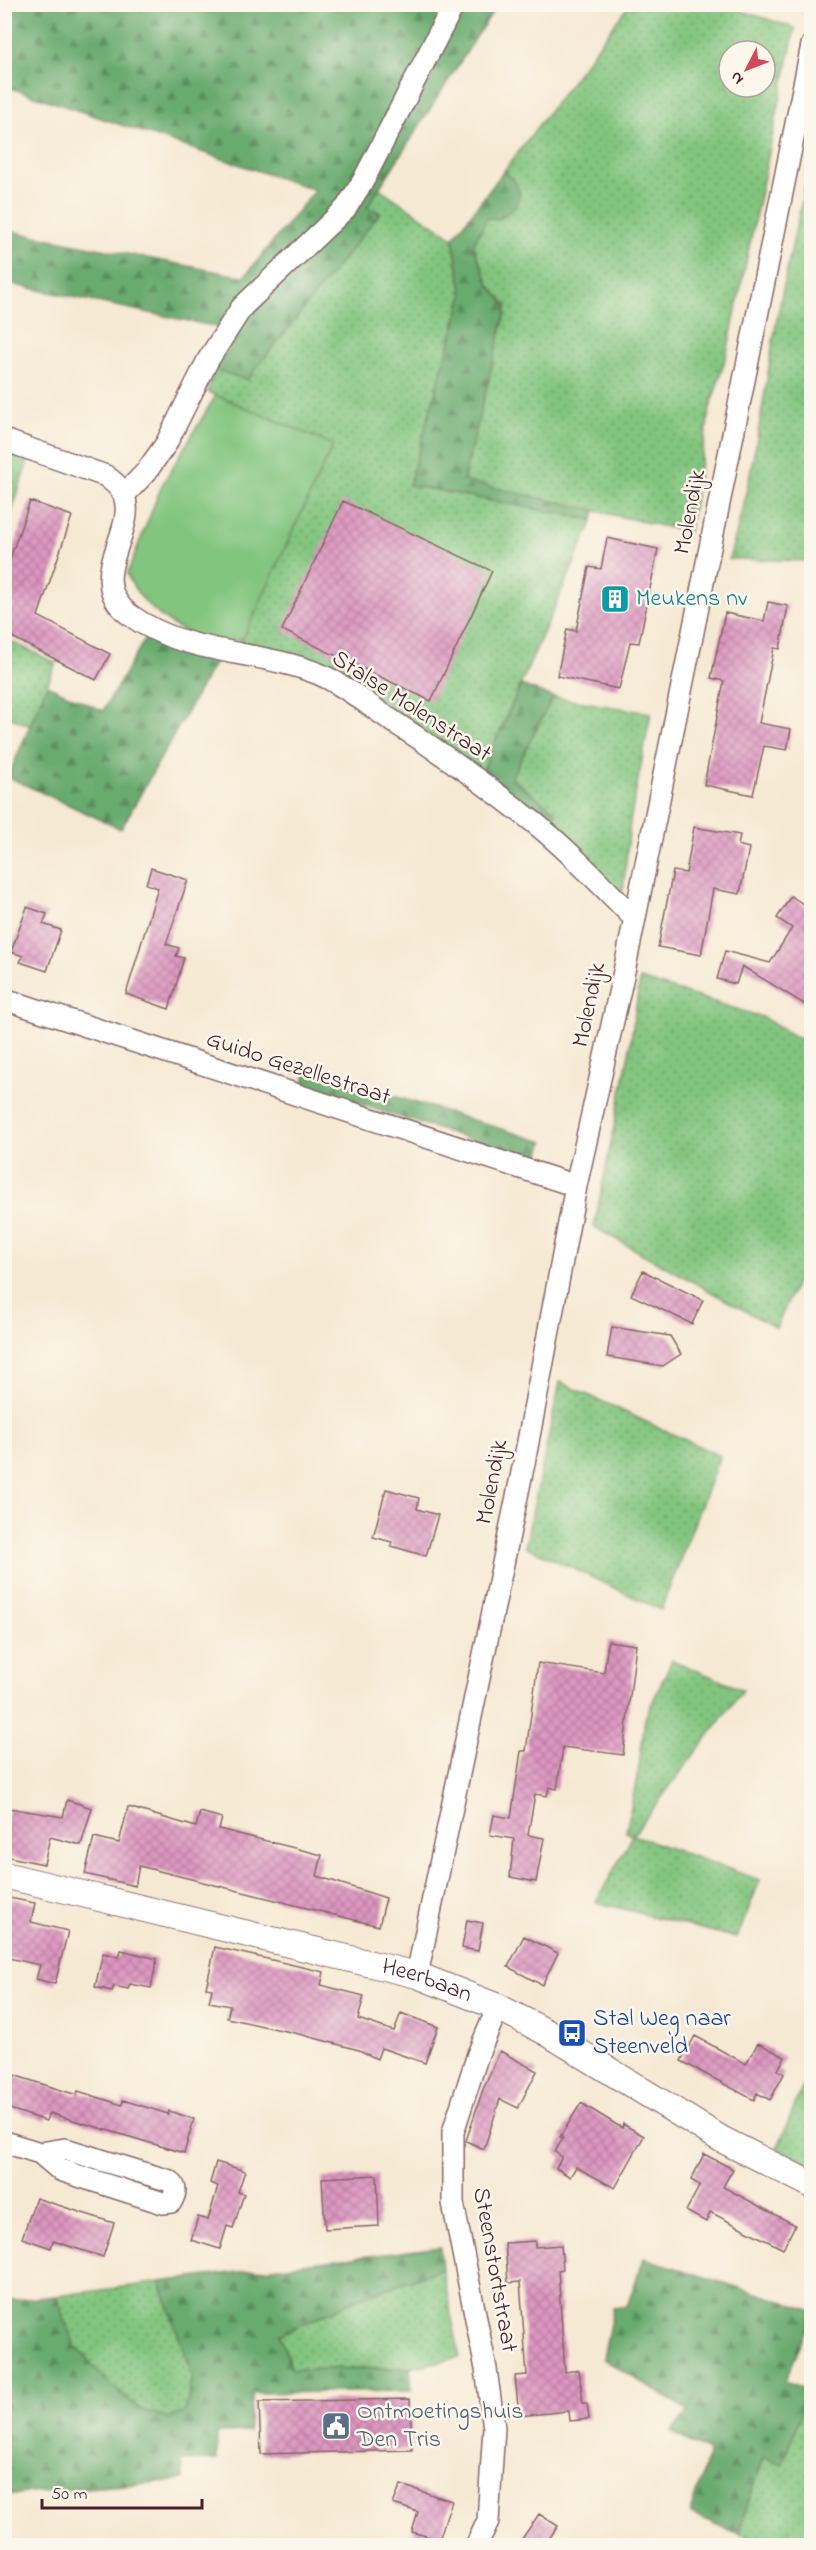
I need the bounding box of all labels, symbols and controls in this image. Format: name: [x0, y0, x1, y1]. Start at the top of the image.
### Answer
north arrow: [717, 39, 777, 99]
text: N: [725, 66, 750, 90]
street label: Molendijk: [666, 466, 716, 558]
place label: Meukens nv: [636, 582, 748, 617]
building icon: Meukens nv: [599, 583, 631, 615]
street label: Stalse Molenstraat: [324, 642, 498, 772]
street label: Molendijk: [564, 959, 616, 1051]
street label: Guido Gezellestraat: [201, 1023, 395, 1115]
street label: Molendijk: [468, 1436, 518, 1528]
street label: Heerbaan: [378, 1950, 477, 2013]
place label: Stal Weg naar Steenveld: [593, 2002, 731, 2065]
bus stop icon: Stal Weg naar Steenveld: [556, 2017, 588, 2049]
street label: Steenstortstraat: [462, 2185, 526, 2355]
place label: Ontmoetingshuis Den Tris: [356, 2395, 523, 2458]
public building icon: Ontmoetingshuis Den Tris: [320, 2410, 352, 2442]
scale bar: [42, 2472, 202, 2510]
text: 50 m: [51, 2482, 88, 2508]

